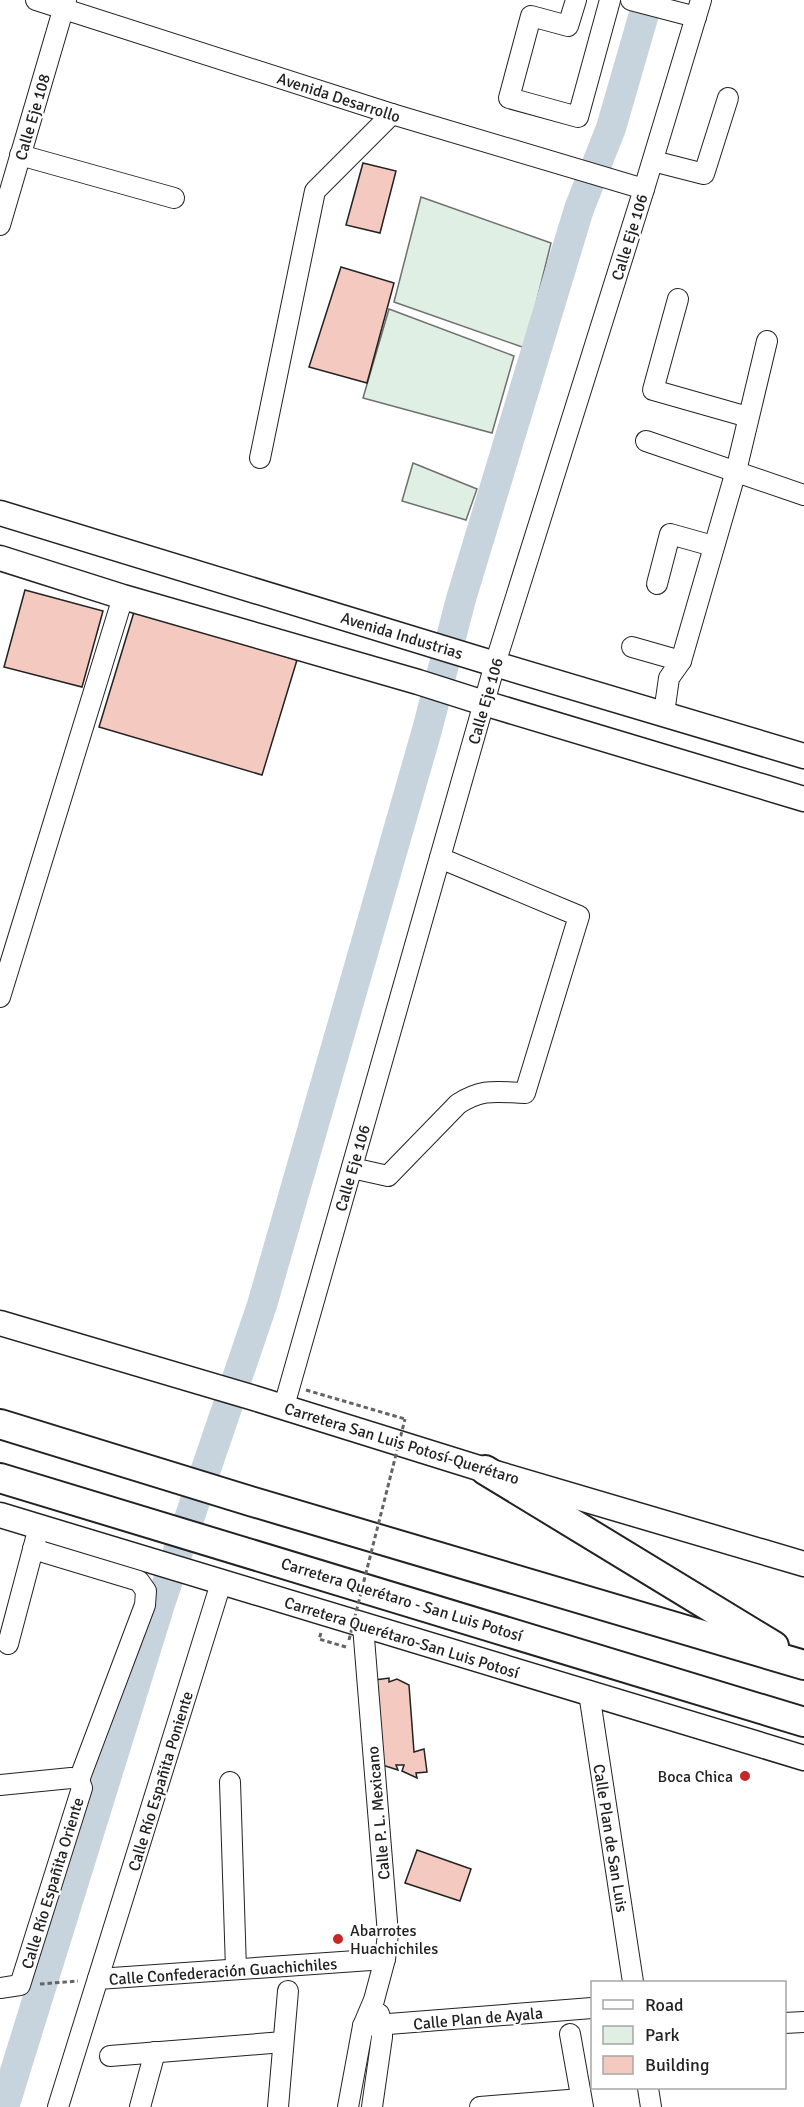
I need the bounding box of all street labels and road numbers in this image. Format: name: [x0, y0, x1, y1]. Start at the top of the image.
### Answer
street label: Avenida Desarrollo: [275, 69, 403, 127]
street label: Calle Eje 108: [11, 72, 55, 163]
street label: Calle Eje 106: [607, 192, 653, 283]
street label: Avenida Industrias: [338, 608, 465, 664]
street label: Calle Eje 106: [464, 656, 508, 747]
street label: Calle Eje 106: [331, 1123, 375, 1214]
street label: Carretera San Luis Potosí-Querétaro: [282, 1399, 522, 1489]
street label: Carretera Querétaro - San Luis Potosí: [278, 1554, 526, 1647]
street label: Carretera Querétaro-San Luis Potosí: [282, 1593, 522, 1683]
street label: Calle Río Españita Poniente: [124, 1689, 198, 1874]
street label: Calle P. L. Mexicano: [363, 1745, 395, 1881]
street label: Calle Plan de San Luis: [588, 1763, 632, 1914]
street label: Calle Río Españita Oriente: [17, 1795, 89, 1971]
street label: Calle Confederación Guachichiles: [108, 1954, 338, 1990]
street label: Calle Plan de Ayala: [412, 2003, 544, 2035]

